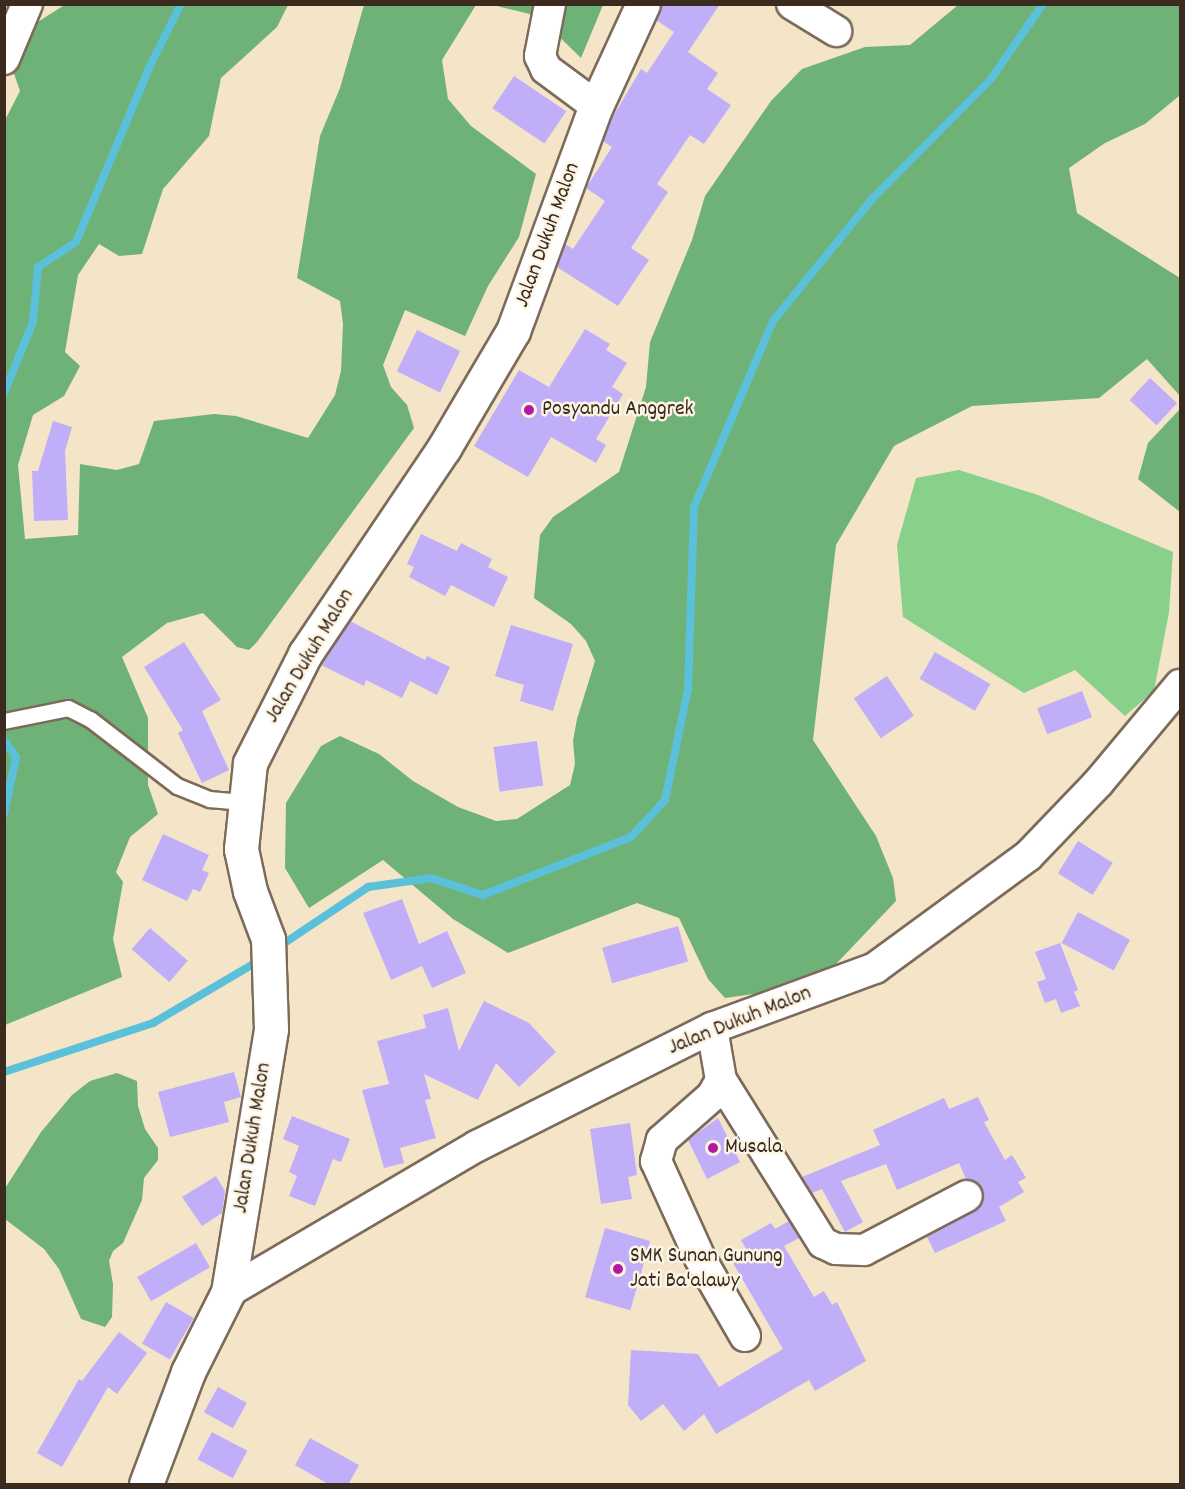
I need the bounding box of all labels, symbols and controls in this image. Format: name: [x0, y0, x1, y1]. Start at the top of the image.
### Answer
street label: Jalan Dukuh Malon: [510, 159, 586, 311]
place label: Posyandu Anggrek: [542, 397, 694, 423]
marker: Posyandu Anggrek: [520, 401, 538, 419]
street label: Jalan Dukuh Malon: [260, 584, 360, 728]
street label: Jalan Dukuh Malon: [665, 980, 815, 1062]
street label: Jalan Dukuh Malon: [228, 1061, 278, 1215]
place label: Musala: [725, 1135, 783, 1161]
marker: Musala: [706, 1141, 720, 1155]
place label: SMK Sunan Gunung Jati Ba'alawy: [630, 1243, 783, 1294]
marker: SMK Sunan Gunung Jati Ba'alawy: [611, 1262, 625, 1276]

